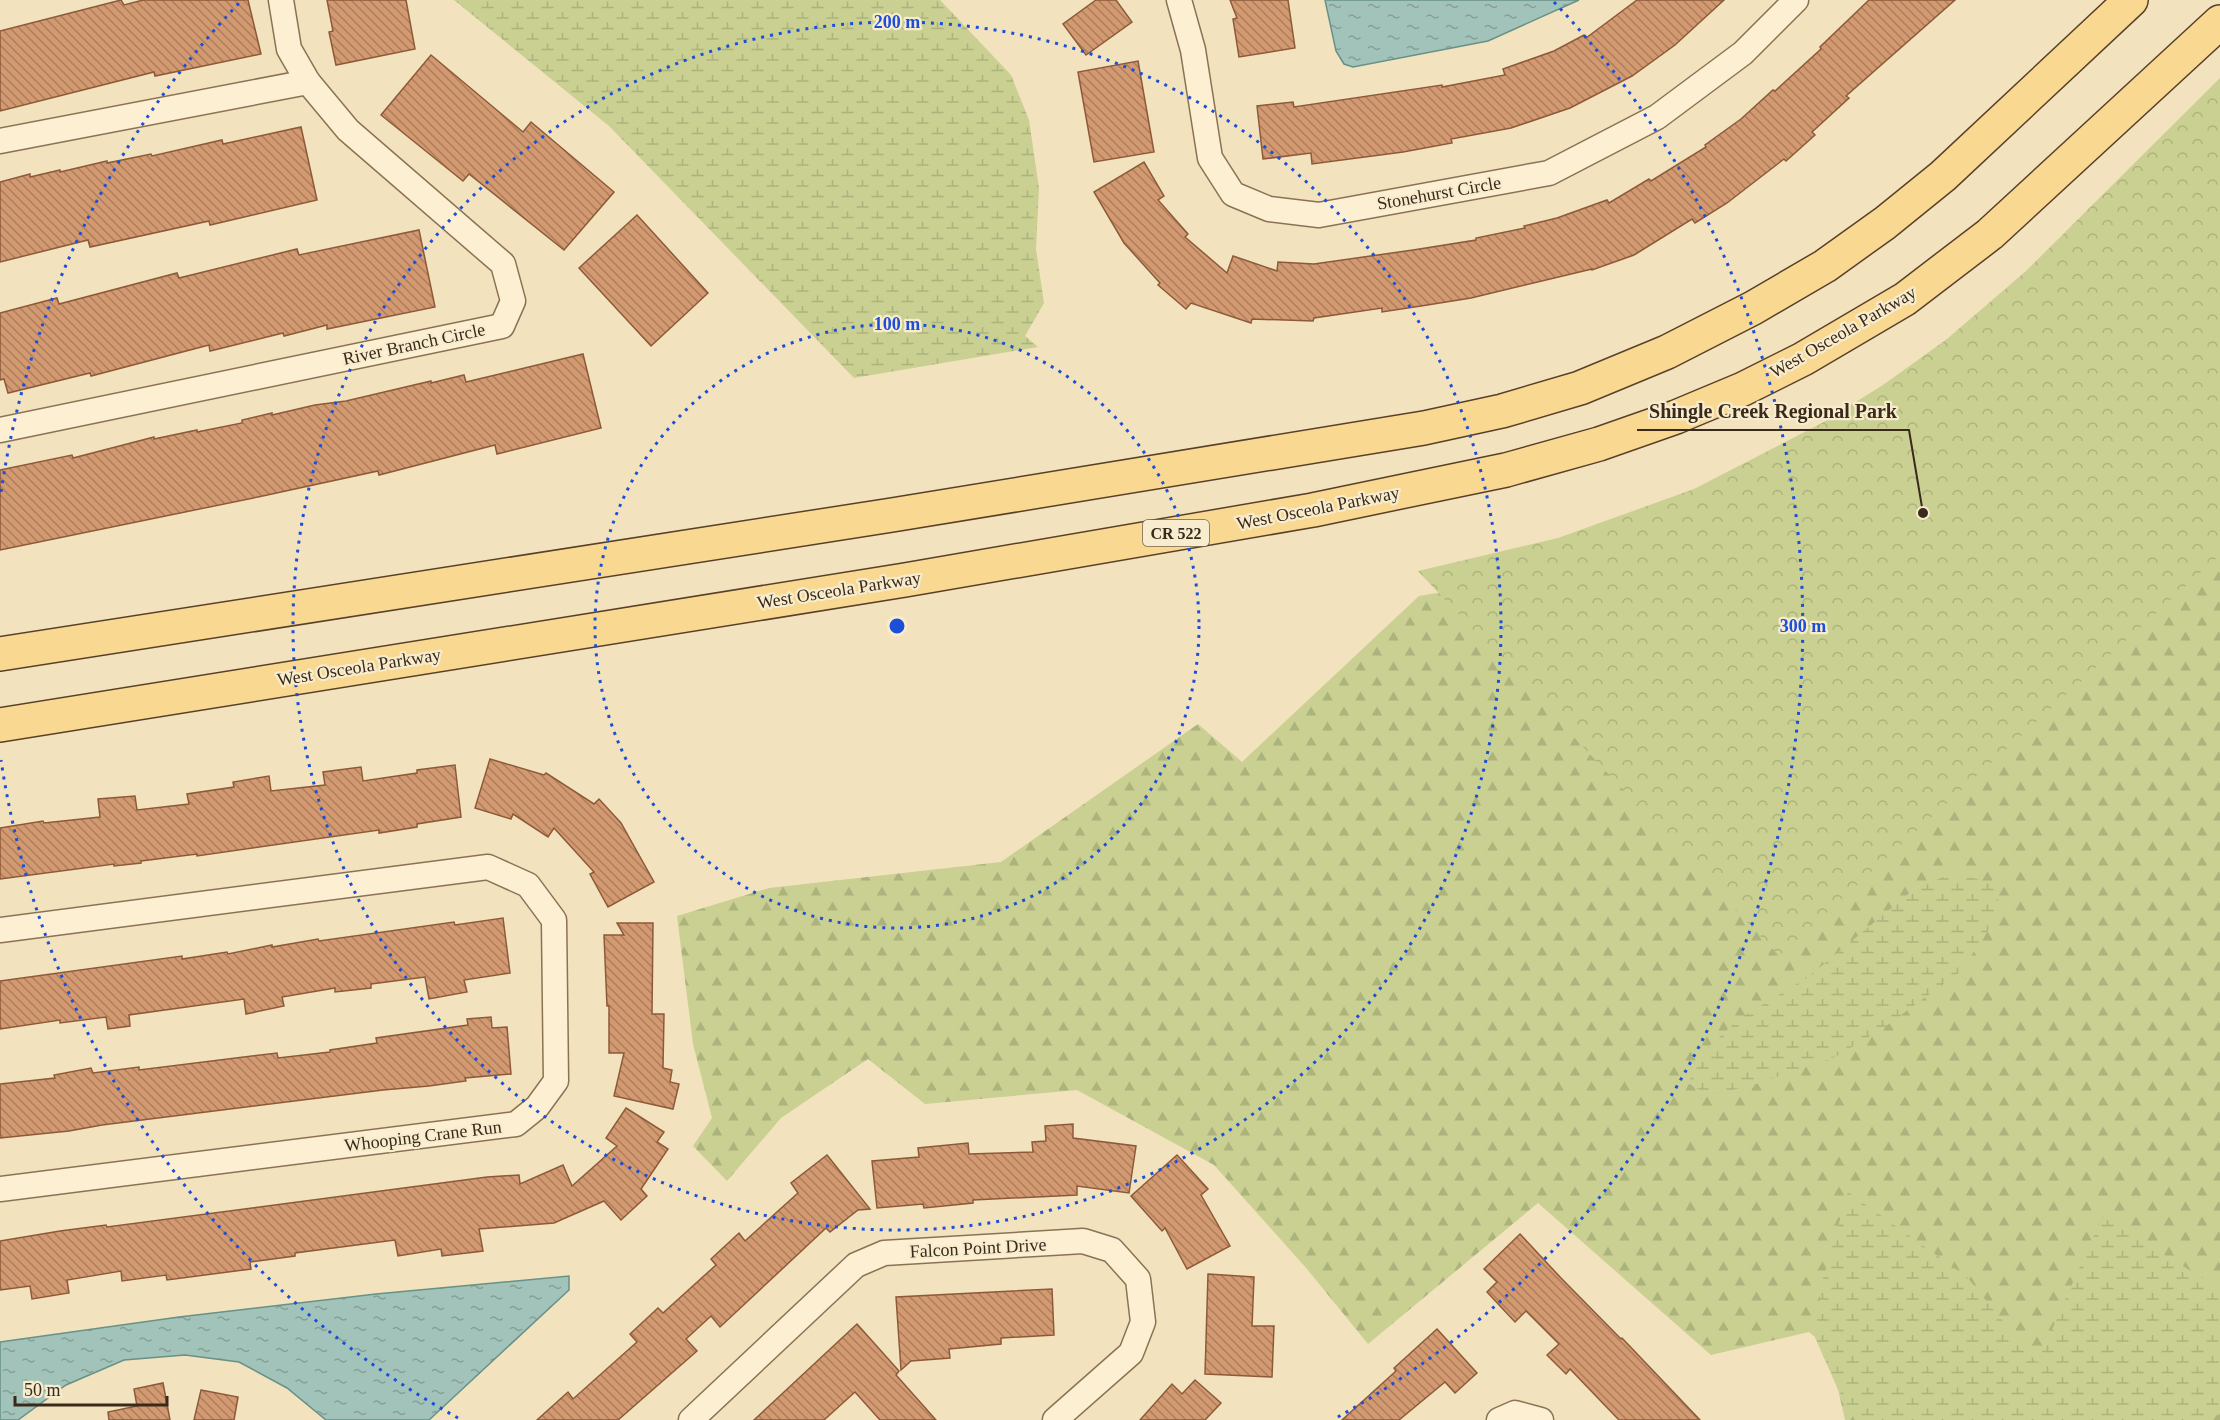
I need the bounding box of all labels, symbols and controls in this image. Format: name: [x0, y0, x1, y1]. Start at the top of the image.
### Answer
text: 200 m: [874, 12, 920, 32]
street label: Stonehurst Circle: [1375, 172, 1503, 214]
street label: West Osceola Parkway: [1766, 282, 1920, 382]
text: 100 m: [874, 314, 920, 334]
street label: River Branch Circle: [341, 319, 487, 369]
callout: Shingle Creek Regional Park: [1637, 392, 1909, 430]
text: Shingle Creek Regional Park: [1649, 400, 1898, 423]
street label: West Osceola Parkway: [1235, 482, 1401, 534]
road number: CR 522: [1143, 520, 1209, 546]
street label: West Osceola Parkway: [756, 567, 922, 613]
centre of rings: [887, 616, 907, 636]
text: 300 m: [1780, 616, 1826, 636]
street label: West Osceola Parkway: [276, 644, 442, 690]
street label: Whooping Crane Run: [343, 1116, 503, 1156]
street label: Falcon Point Drive: [909, 1234, 1047, 1262]
scale bar: [15, 1369, 166, 1407]
text: 50 m: [24, 1380, 61, 1400]

